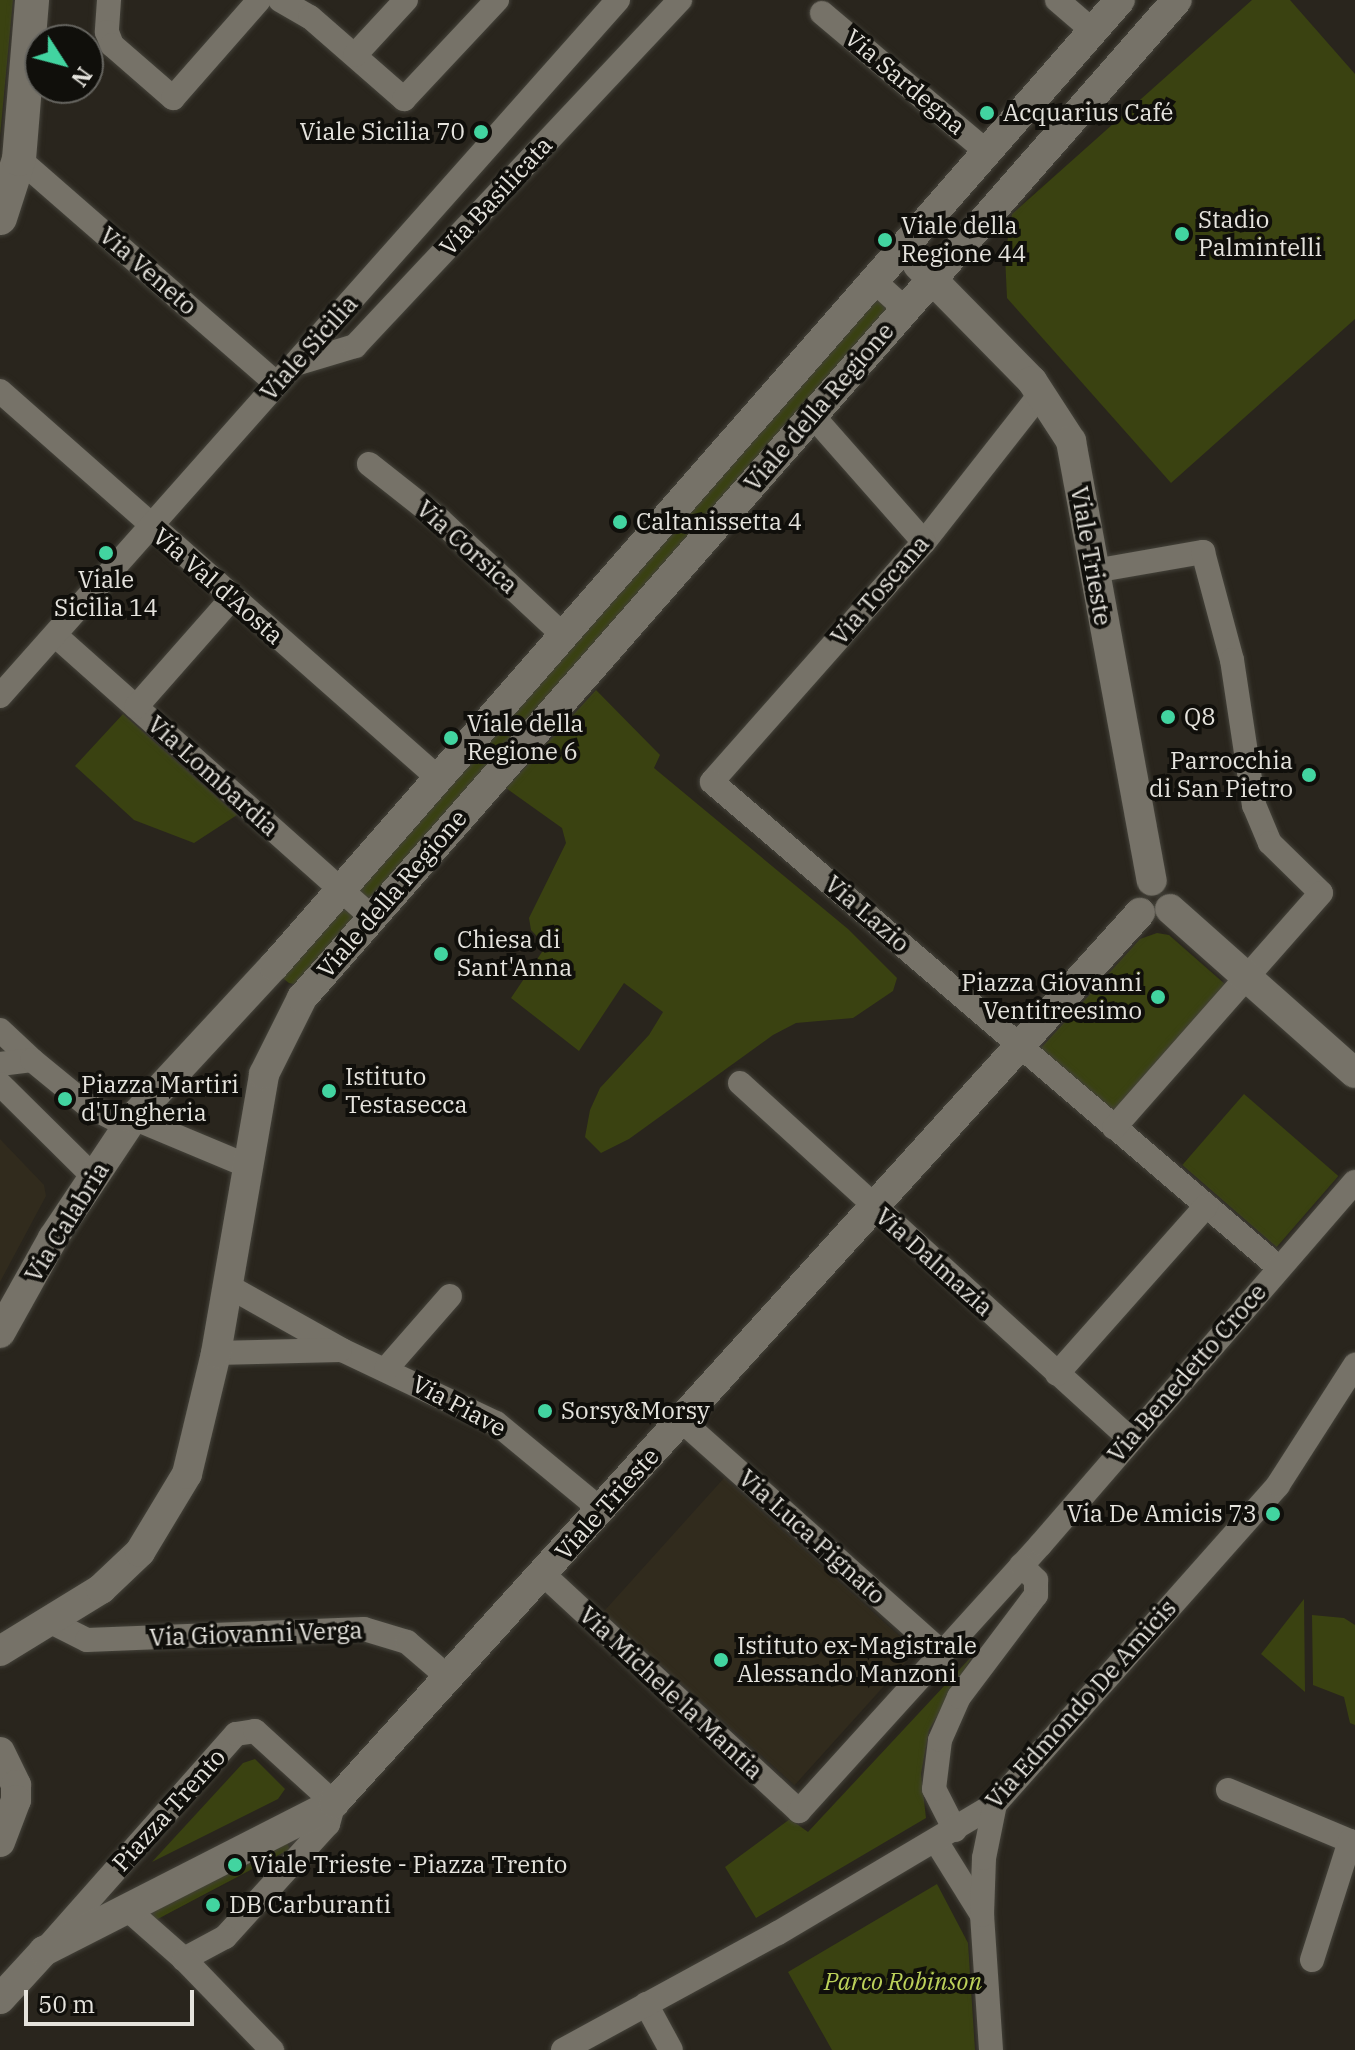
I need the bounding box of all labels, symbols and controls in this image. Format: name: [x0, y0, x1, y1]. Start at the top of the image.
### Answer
street label: Via Sardegna: [839, 23, 971, 141]
north arrow: [24, 24, 104, 104]
text: N: [65, 62, 99, 93]
place label: Acquarius Café: [1003, 99, 1173, 127]
marker: Acquarius Café: [978, 104, 996, 122]
place label: Viale Sicilia 70: [299, 118, 465, 146]
marker: Viale Sicilia 70: [472, 123, 490, 141]
street label: Via Basilicata: [434, 131, 558, 261]
place label: Stadio Palmintelli: [1198, 206, 1322, 262]
place label: Viale della Regione 44: [901, 212, 1026, 268]
street label: Via Veneto: [94, 221, 202, 321]
marker: Stadio Palmintelli: [1173, 225, 1191, 243]
marker: Viale della Regione 44: [876, 231, 894, 249]
street label: Viale Sicilia: [254, 290, 364, 406]
street label: Viale della Regione: [738, 317, 900, 497]
street label: Viale Trieste: [1065, 484, 1117, 628]
street label: Via Corsica: [411, 494, 523, 600]
place label: Caltanissetta 4: [636, 508, 802, 536]
marker: Caltanissetta 4: [611, 513, 629, 531]
street label: Via Val d'Aosta: [147, 522, 289, 650]
street label: Via Toscana: [825, 529, 935, 651]
marker: Viale Sicilia 14: [97, 544, 115, 562]
place label: Viale Sicilia 14: [54, 566, 158, 622]
place label: Q8: [1184, 703, 1216, 731]
marker: Q8: [1159, 708, 1177, 726]
street label: Via Lombardia: [142, 710, 284, 842]
place label: Viale della Regione 6: [467, 710, 584, 766]
marker: Viale della Regione 6: [442, 729, 460, 747]
place label: Parrocchia di San Pietro: [1149, 747, 1293, 803]
marker: Parrocchia di San Pietro: [1300, 766, 1318, 784]
street label: Viale della Regione: [311, 804, 473, 984]
street label: Via Lazio: [819, 870, 915, 958]
place label: Chiesa di Sant'Anna: [457, 926, 572, 982]
marker: Chiesa di Sant'Anna: [432, 945, 450, 963]
place label: Piazza Giovanni Ventitreesimo: [961, 969, 1142, 1025]
marker: Piazza Giovanni Ventitreesimo: [1149, 988, 1167, 1006]
place label: Istituto Testasecca: [345, 1063, 468, 1119]
place label: Piazza Martiri d'Ungheria: [81, 1071, 239, 1127]
marker: Istituto Testasecca: [320, 1082, 338, 1100]
marker: Piazza Martiri d'Ungheria: [56, 1090, 74, 1108]
street label: Via Calabria: [19, 1157, 115, 1287]
street label: Via Dalmazia: [869, 1202, 999, 1322]
street label: Via Benedetto Croce: [1102, 1278, 1272, 1468]
street label: Via Piave: [407, 1369, 511, 1443]
place label: Sorsy&Morsy: [561, 1397, 710, 1425]
marker: Sorsy&Morsy: [536, 1402, 554, 1420]
street label: Viale Trieste: [549, 1442, 665, 1566]
street label: Via Luca Pignato: [733, 1464, 891, 1610]
place label: Via De Amicis 73: [1067, 1500, 1257, 1528]
marker: Via De Amicis 73: [1264, 1505, 1282, 1523]
street label: Via Edmondo De Amicis: [980, 1594, 1182, 1814]
street label: Via Michele la Mantia: [573, 1600, 769, 1786]
street label: Via Giovanni Verga: [149, 1616, 363, 1652]
place label: Istituto ex-Magistrale Alessando Manzoni: [737, 1632, 977, 1688]
marker: Istituto ex-Magistrale Alessando Manzoni: [712, 1651, 730, 1669]
street label: Piazza Trento: [106, 1743, 232, 1877]
place label: Viale Trieste - Piazza Trento: [251, 1851, 567, 1879]
marker: Viale Trieste - Piazza Trento: [226, 1856, 244, 1874]
place label: DB Carburanti: [229, 1891, 391, 1919]
marker: DB Carburanti: [204, 1896, 222, 1914]
park label: Parco Robinson: [824, 1968, 982, 1996]
scale bar: [28, 1974, 198, 2024]
text: 50 m: [38, 1988, 95, 2020]

